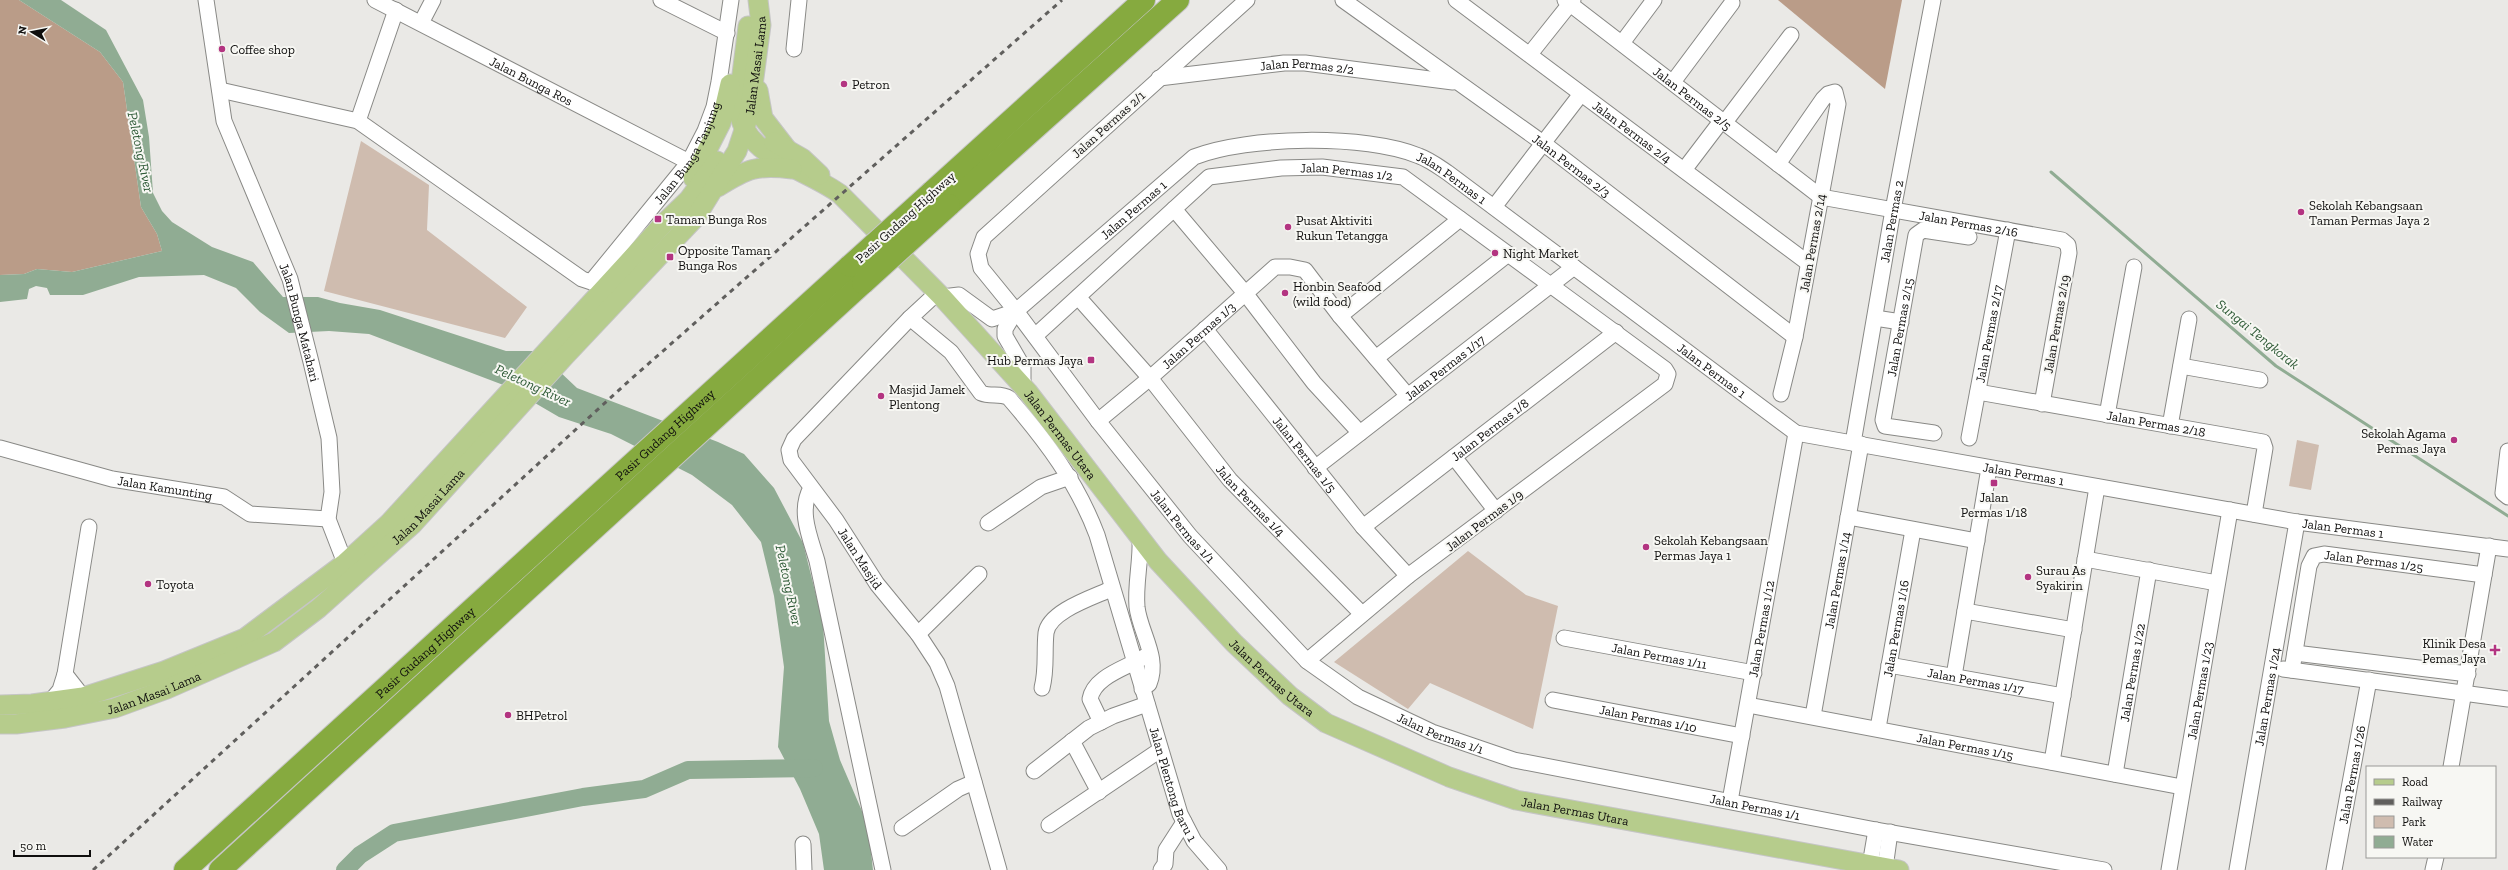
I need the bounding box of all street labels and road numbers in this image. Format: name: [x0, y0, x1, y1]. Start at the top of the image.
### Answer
street label: Jalan Masai Lama: [742, 15, 769, 116]
street label: Jalan Bunga Ros: [487, 54, 575, 109]
street label: Jalan Permas 2/2: [1259, 56, 1355, 77]
street label: Jalan Permas 2/5: [1650, 64, 1735, 134]
street label: Jalan Permas 2/1: [1069, 88, 1148, 161]
street label: Jalan Permas 2/4: [1590, 98, 1674, 166]
street label: Jalan Bunga Tanjung: [651, 101, 723, 207]
street label: Jalan Permas 2/3: [1529, 131, 1613, 200]
street label: Jalan Permas 1: [1415, 149, 1489, 207]
street label: Jalan Permas 1/2: [1300, 160, 1394, 184]
street label: Pasir Gudang Highway: [853, 169, 958, 266]
street label: Jalan Permas 1: [1098, 177, 1169, 242]
street label: Jalan Permas 2: [1877, 179, 1907, 264]
street label: Jalan Permas 2/14: [1796, 193, 1829, 294]
street label: Jalan Permas 2/16: [1918, 208, 2019, 240]
street label: Jalan Bunga Matahari: [276, 261, 323, 384]
street label: Jalan Permas 2/19: [2040, 274, 2073, 375]
street label: Jalan Permas 2/15: [1884, 277, 1916, 378]
street label: Jalan Permas 2/17: [1973, 284, 2006, 384]
street label: Jalan Permas 1/3: [1159, 299, 1238, 372]
street label: Jalan Permas 1/17: [1402, 332, 1488, 404]
street label: Jalan Permas 1: [1674, 340, 1749, 401]
street label: Pasir Gudang Highway: [612, 386, 718, 484]
street label: Jalan Permas Utara: [1021, 387, 1100, 483]
street label: Jalan Permas 1/8: [1448, 395, 1532, 464]
street label: Jalan Permas 2/18: [2106, 408, 2207, 440]
street label: Jalan Permas 1/5: [1270, 413, 1339, 496]
street label: Jalan Permas 1: [1982, 459, 2065, 488]
street label: Jalan Permas 1/4: [1213, 462, 1288, 539]
street label: Jalan Masai Lama: [389, 465, 468, 548]
street label: Jalan Kamunting: [117, 473, 213, 503]
street label: Jalan Permas 1/1: [1148, 486, 1218, 566]
street label: Jalan Permas 1/9: [1443, 486, 1526, 554]
street label: Jalan Permas 1: [2301, 516, 2384, 541]
street label: Jalan Masjid: [835, 525, 885, 592]
street label: Jalan Permas 1/14: [1822, 530, 1853, 630]
street label: Jalan Permas 1/25: [2323, 547, 2424, 575]
street label: Jalan Permas 1/12: [1745, 579, 1777, 678]
street label: Jalan Permas 1/16: [1880, 579, 1912, 678]
street label: Pasir Gudang Highway: [372, 603, 478, 701]
street label: Jalan Permas 1/22: [2117, 622, 2148, 723]
street label: Jalan Permas Utara: [1226, 636, 1318, 720]
street label: Jalan Permas 1/11: [1611, 640, 1708, 672]
street label: Jalan Permas 1/23: [2184, 640, 2216, 741]
street label: Jalan Permas 1/24: [2252, 646, 2283, 747]
street label: Jalan Permas 1/17: [1926, 665, 2025, 697]
street label: Jalan Masai Lama: [106, 668, 204, 717]
street label: Jalan Permas 1/10: [1598, 702, 1698, 735]
street label: Jalan Permas 1/1: [1395, 710, 1485, 757]
street label: Jalan Permas 1/26: [2336, 724, 2369, 825]
street label: Jalan Plentong Baru 1: [1146, 725, 1200, 844]
street label: Jalan Permas 1/15: [1915, 730, 2015, 763]
street label: Jalan Permas 1/1: [1709, 791, 1801, 823]
street label: Jalan Permas Utara: [1520, 794, 1631, 829]

